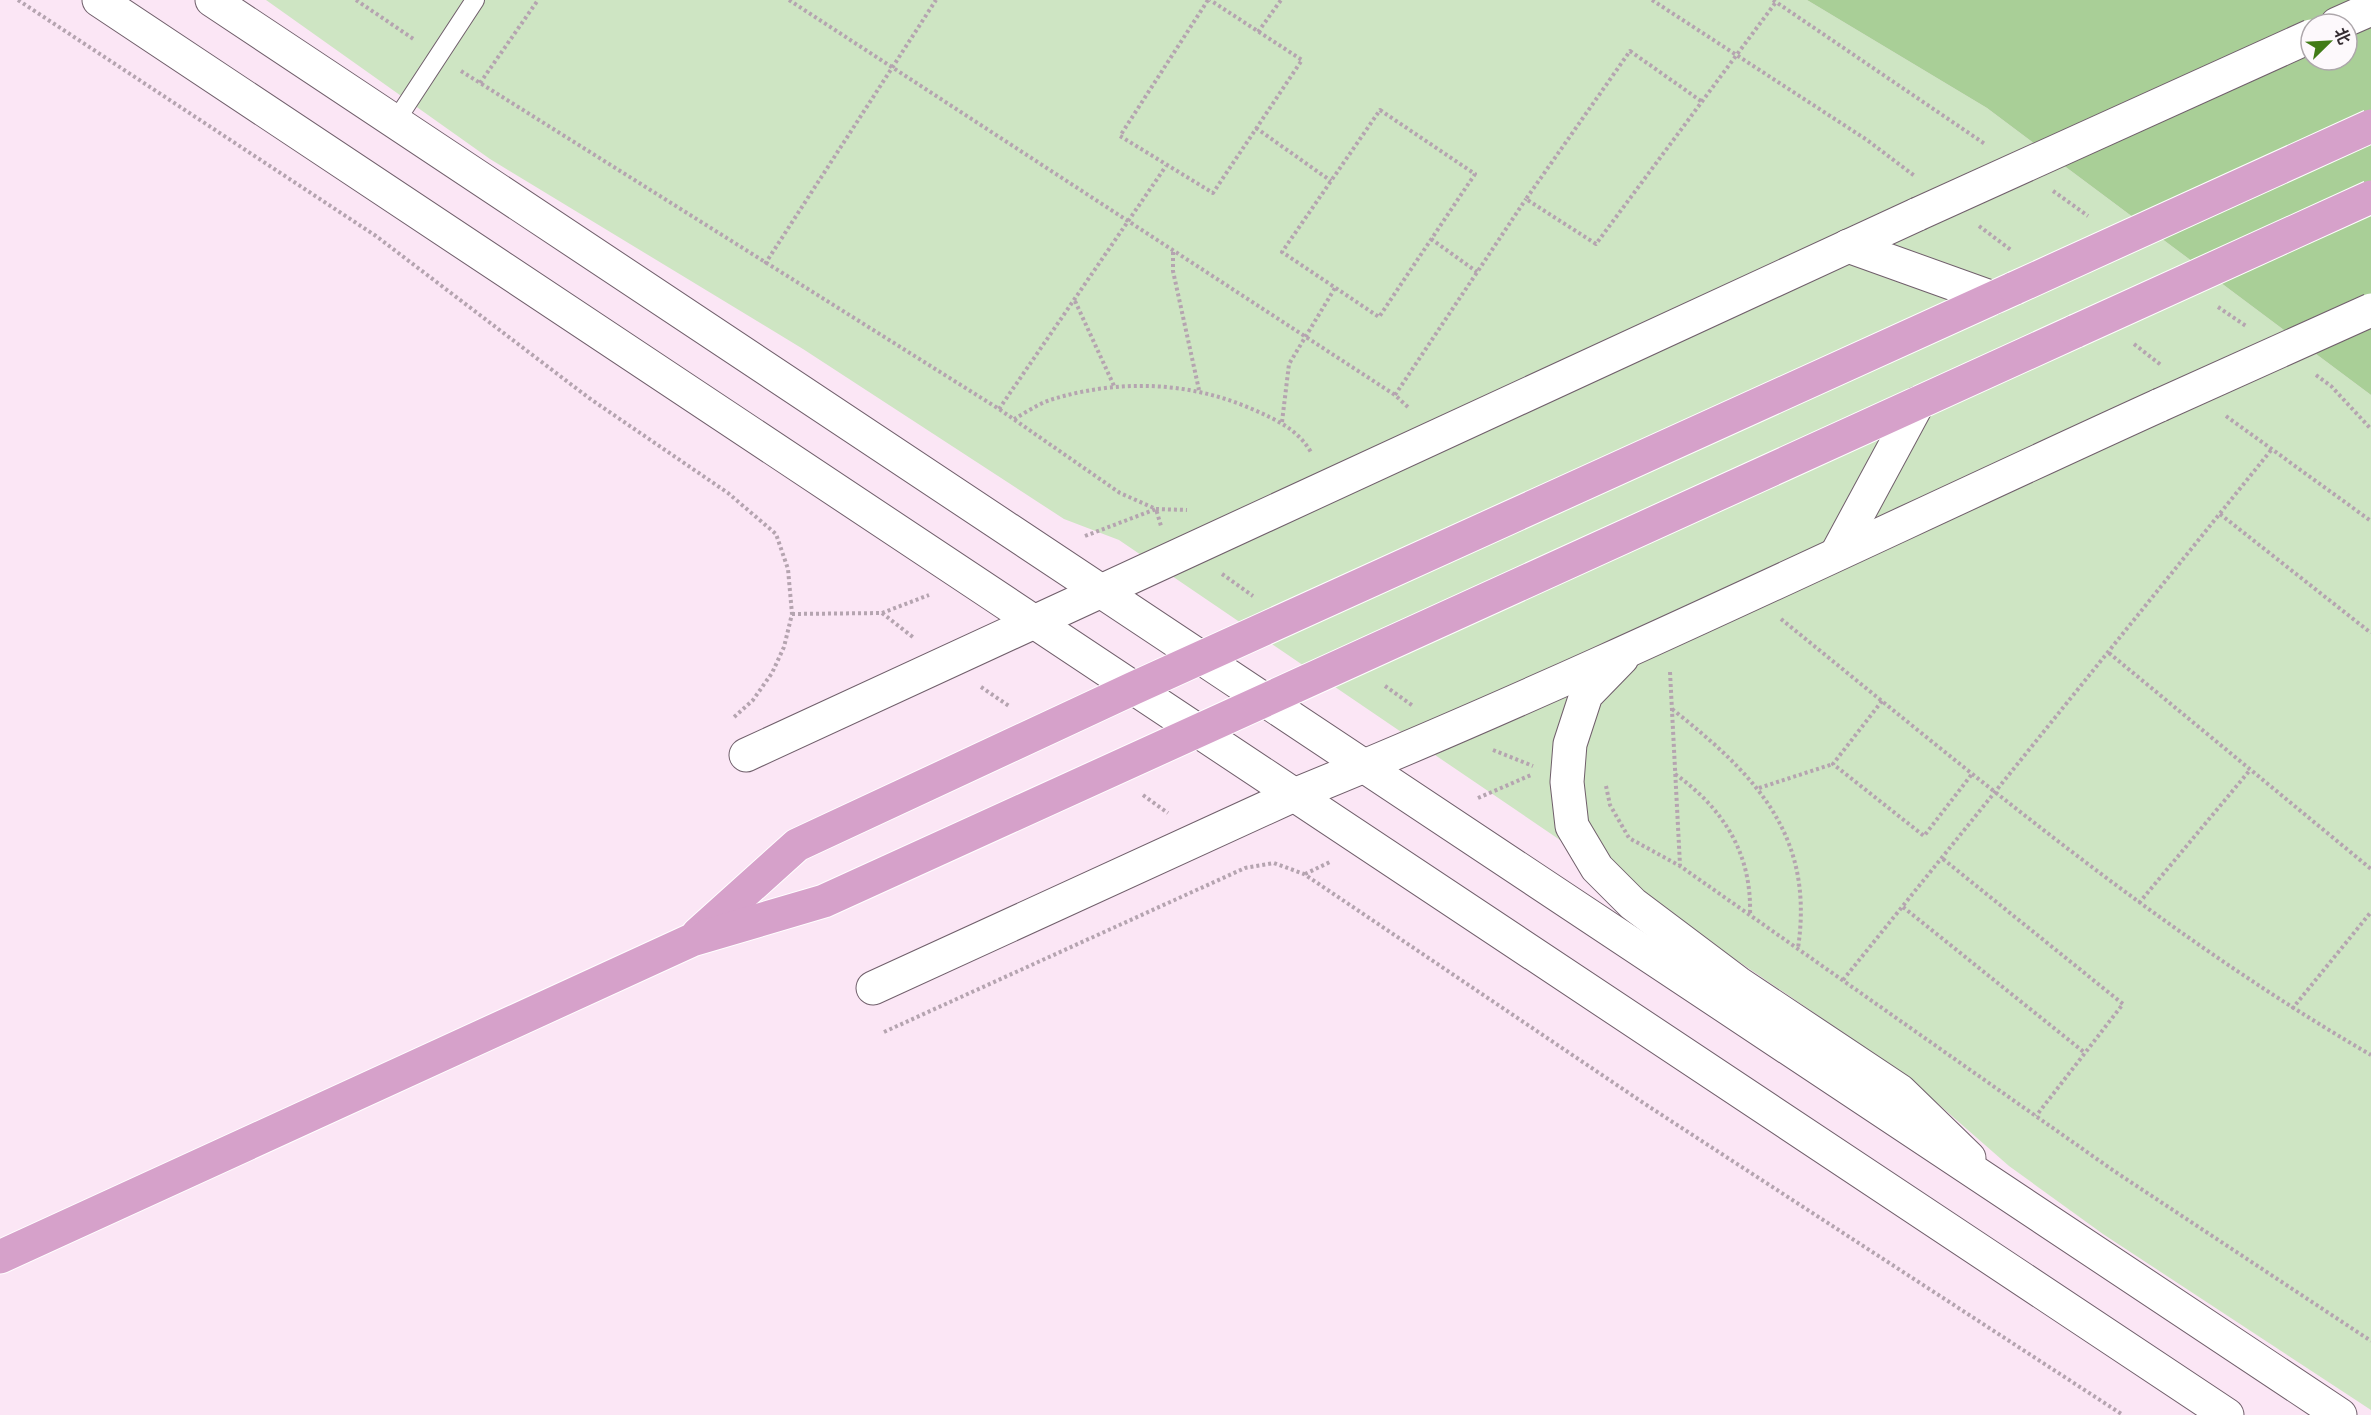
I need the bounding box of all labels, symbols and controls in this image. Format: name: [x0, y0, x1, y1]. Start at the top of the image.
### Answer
north arrow: [2299, 12, 2359, 72]
text: 北: [2330, 25, 2354, 47]

